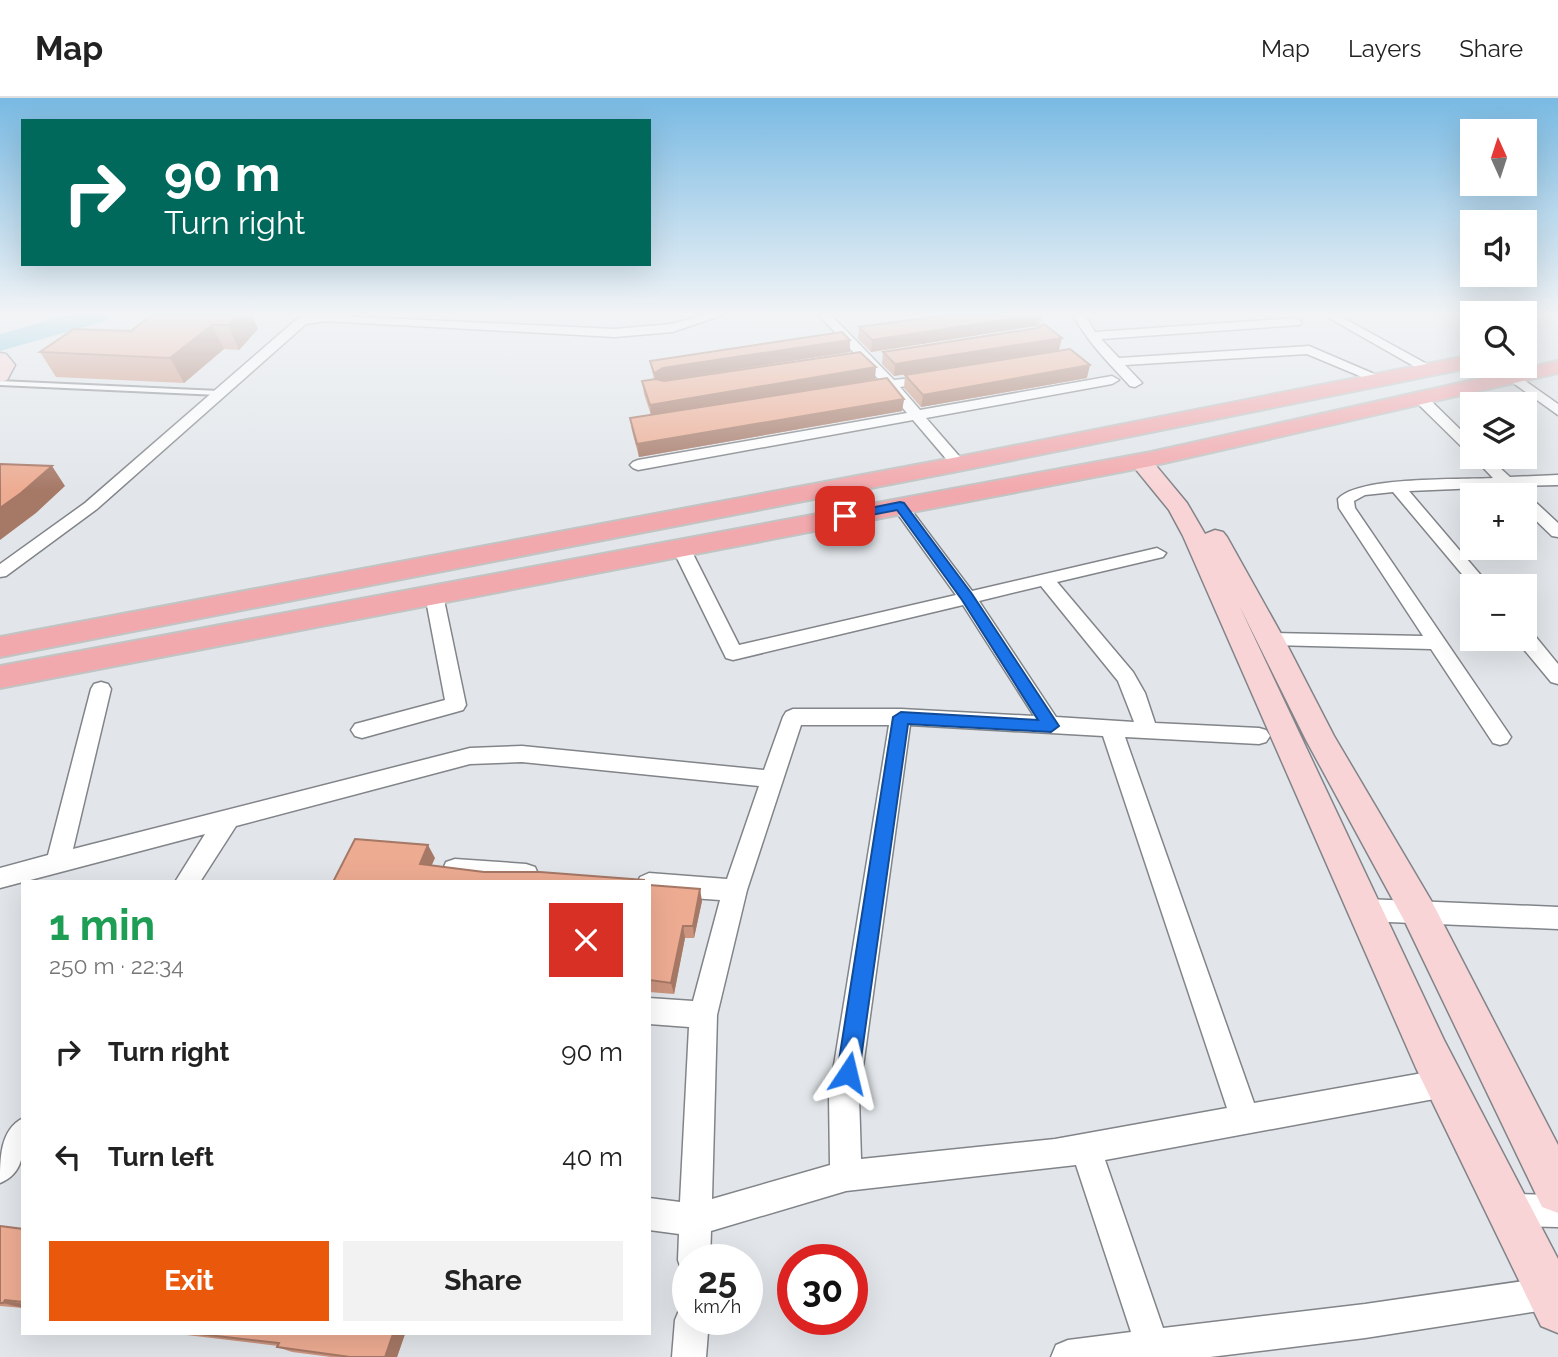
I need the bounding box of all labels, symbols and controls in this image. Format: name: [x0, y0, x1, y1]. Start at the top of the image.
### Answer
text: Map: [35, 29, 103, 68]
text: Map: [1261, 34, 1310, 63]
text: Layers: [1348, 34, 1421, 63]
text: Share: [1459, 34, 1523, 63]
north arrow: [1460, 119, 1536, 196]
map controls: [1460, 119, 1537, 651]
text: 90 m: [164, 145, 280, 202]
icon: right: [49, 147, 140, 238]
text: Turn right: [164, 204, 305, 241]
button: sound: [1460, 210, 1537, 287]
button: search: [1460, 301, 1537, 378]
button: layers: [1460, 392, 1537, 469]
button: +: [1460, 483, 1537, 560]
pin: [815, 486, 875, 546]
icon: arrive: [826, 497, 864, 535]
button: −: [1460, 574, 1537, 651]
text: 1 min: [49, 901, 155, 950]
button: close: [549, 903, 623, 977]
text: 250 m · 22:34: [49, 952, 184, 979]
icon: right: [49, 1033, 87, 1071]
position arrow: [811, 1036, 885, 1110]
text: Turn right: [108, 1037, 229, 1067]
text: 90 m: [561, 1037, 623, 1067]
icon: left: [49, 1138, 87, 1176]
text: Turn left: [108, 1142, 214, 1172]
text: 40 m: [562, 1142, 623, 1172]
button: Exit: [49, 1241, 329, 1321]
button: Share: [343, 1241, 623, 1321]
speed limit sign: 30: [777, 1244, 868, 1335]
text: 25: [698, 1260, 737, 1301]
text: km/h: [694, 1296, 741, 1317]

